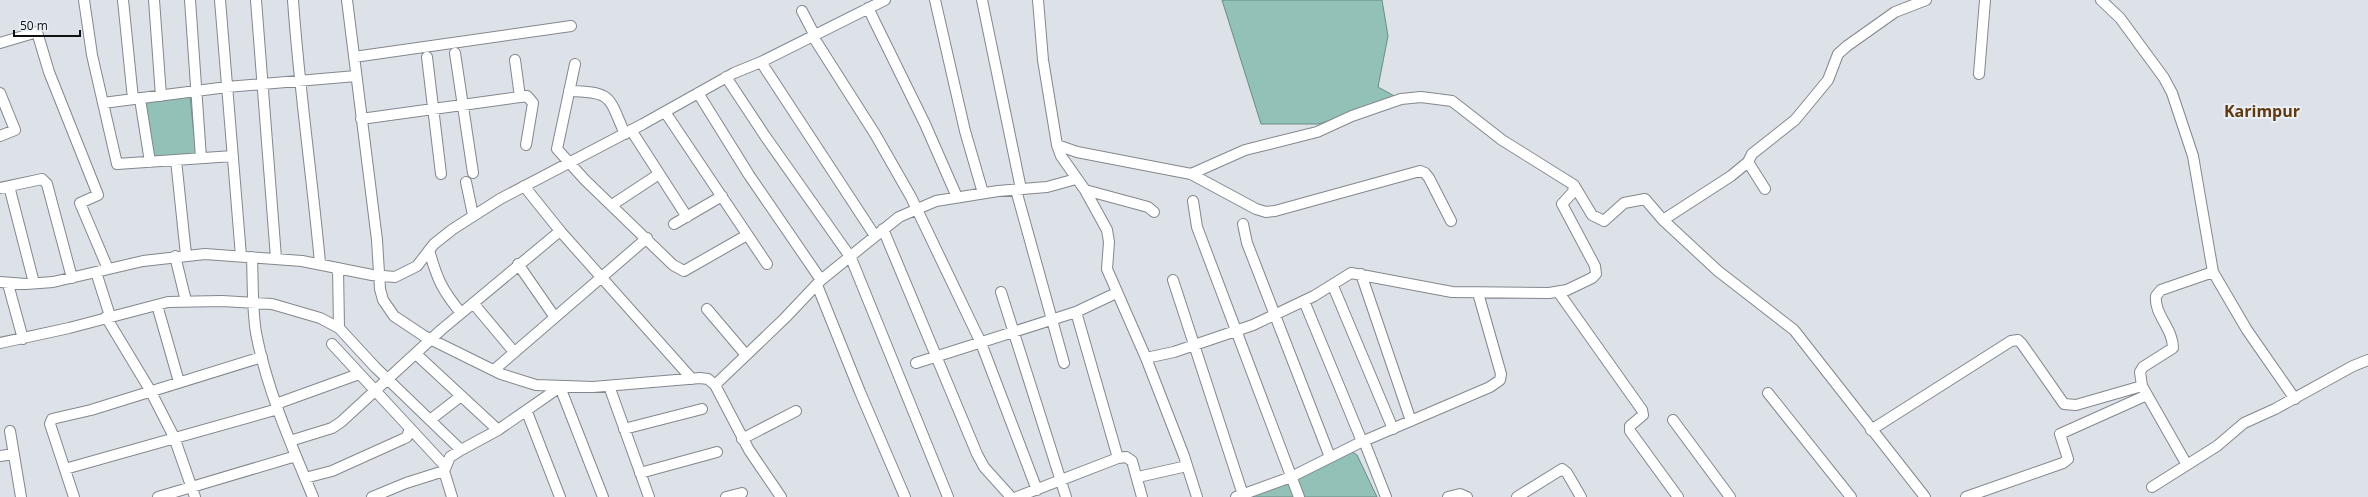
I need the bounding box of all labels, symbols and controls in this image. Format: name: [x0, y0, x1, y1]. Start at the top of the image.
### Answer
scale bar: [14, 12, 80, 38]
text: 50 m: [20, 17, 48, 34]
district label: Karimpur: [2224, 100, 2300, 122]

